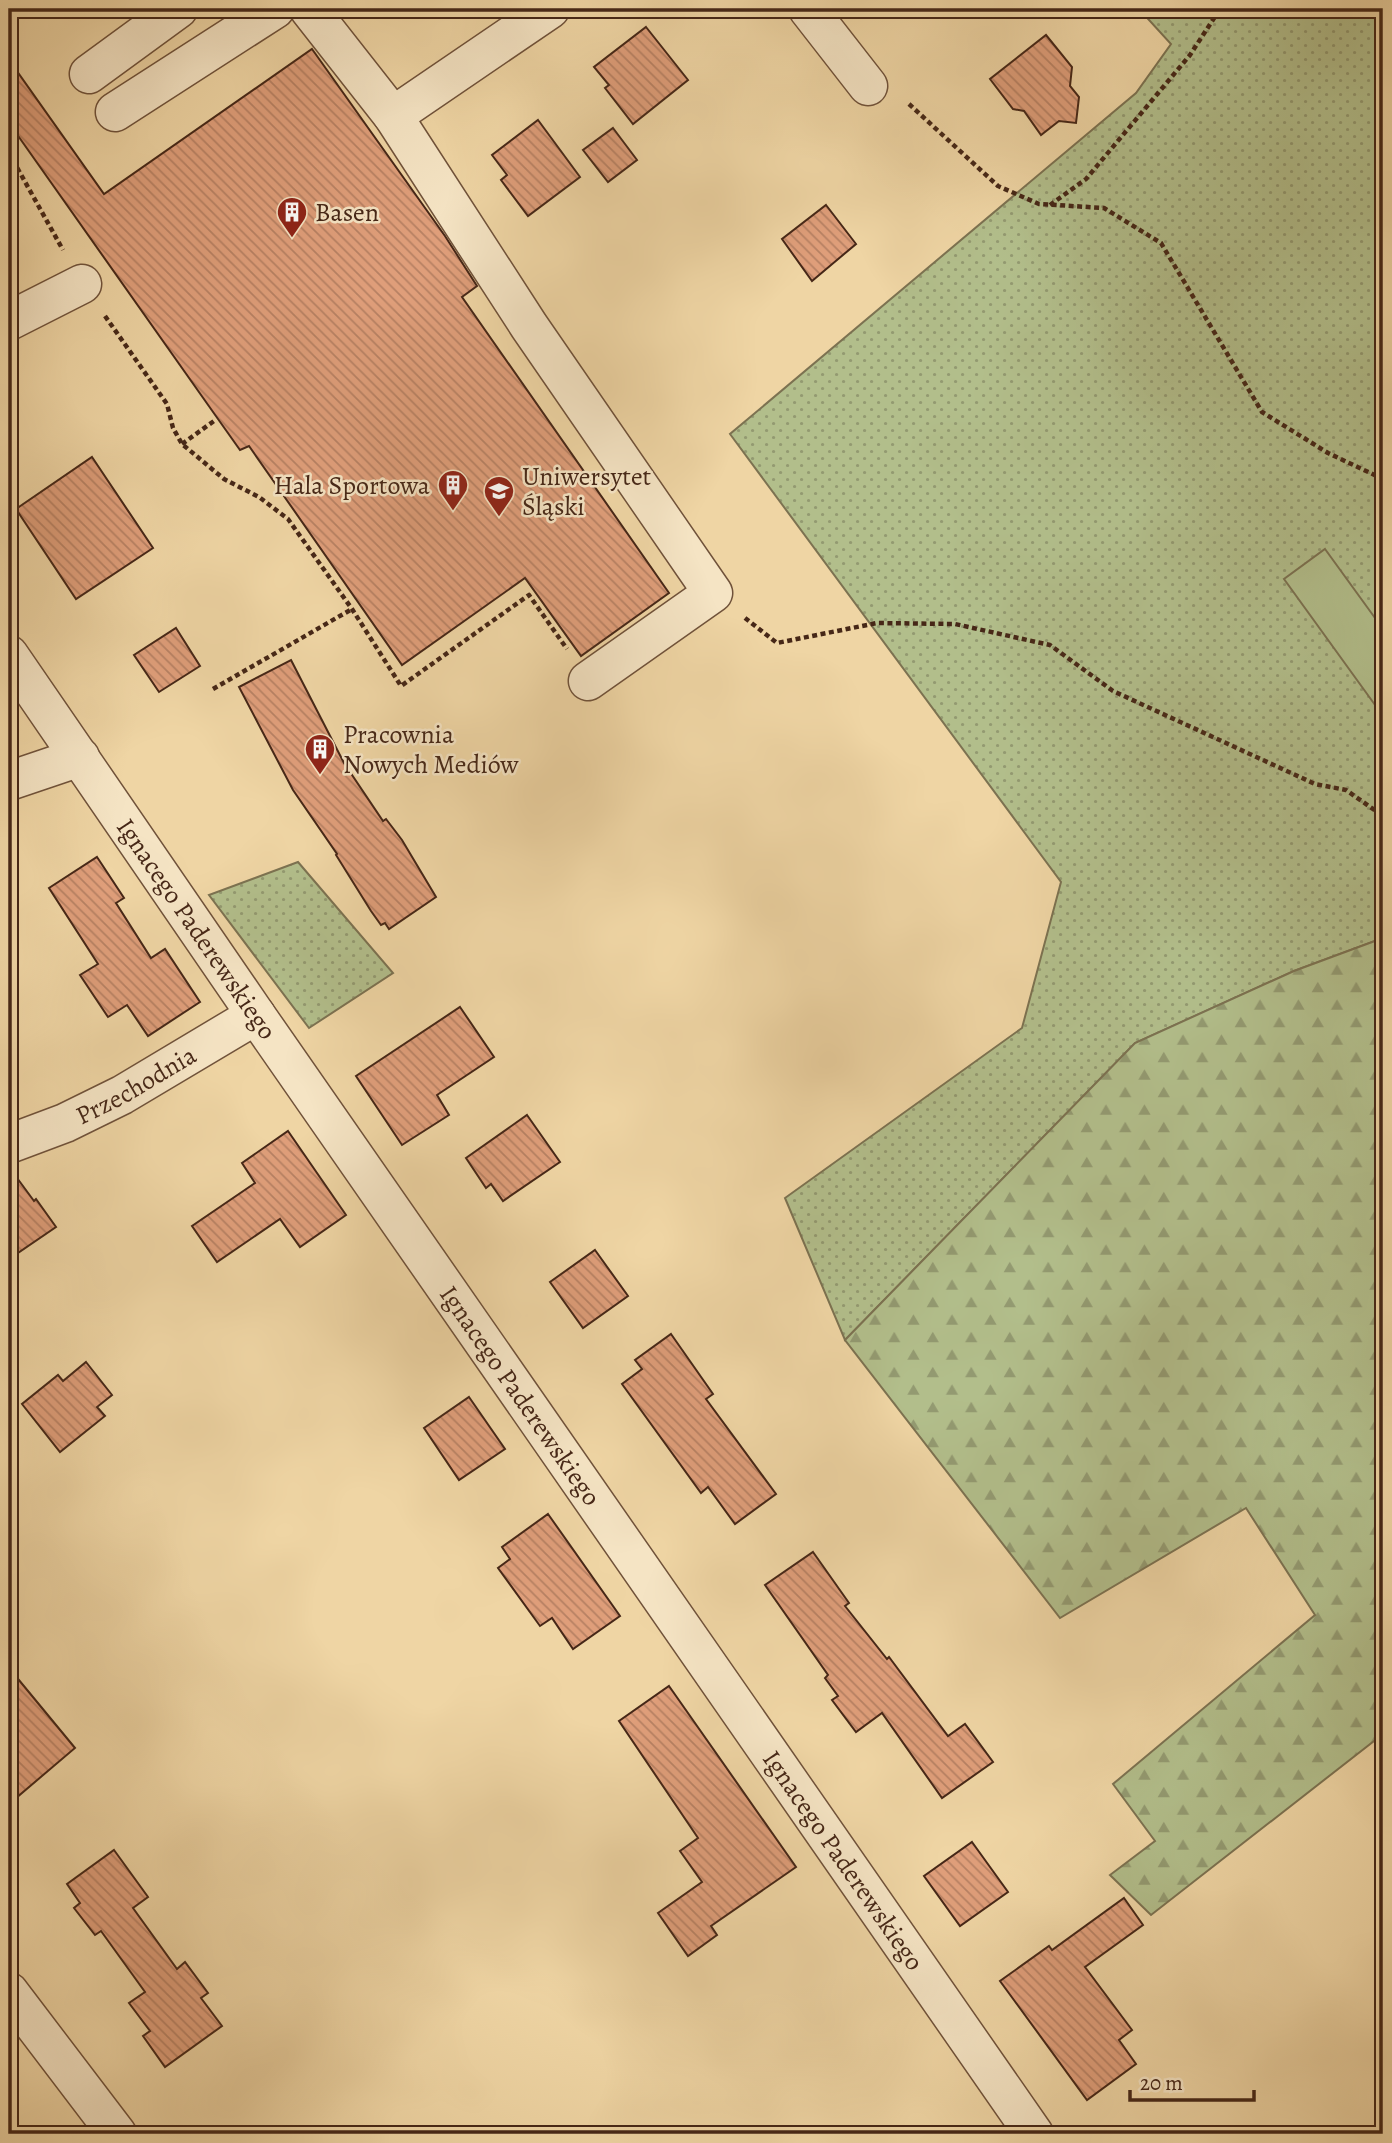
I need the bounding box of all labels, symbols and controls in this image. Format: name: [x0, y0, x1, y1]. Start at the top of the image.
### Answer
building icon: Basen: [275, 195, 309, 239]
place label: Basen: [315, 195, 379, 230]
place label: Uniwersytet Śląski: [522, 459, 652, 524]
place label: Hala Sportowa: [274, 468, 430, 503]
building icon: Hala Sportowa: [436, 468, 470, 512]
school or university icon: Uniwersytet Śląski: [482, 474, 516, 518]
place label: Pracownia Nowych Mediów: [343, 717, 519, 782]
building icon: Pracownia Nowych Mediów: [303, 732, 337, 776]
street label: Ignacego Paderewskiego: [108, 812, 285, 1047]
street label: Przechodnia: [70, 1038, 203, 1133]
street label: Ignacego Paderewskiego: [431, 1279, 609, 1513]
street label: Ignacego Paderewskiego: [754, 1743, 932, 1978]
scale bar: [1130, 2059, 1254, 2103]
text: 20 m: [1140, 2069, 1183, 2097]

